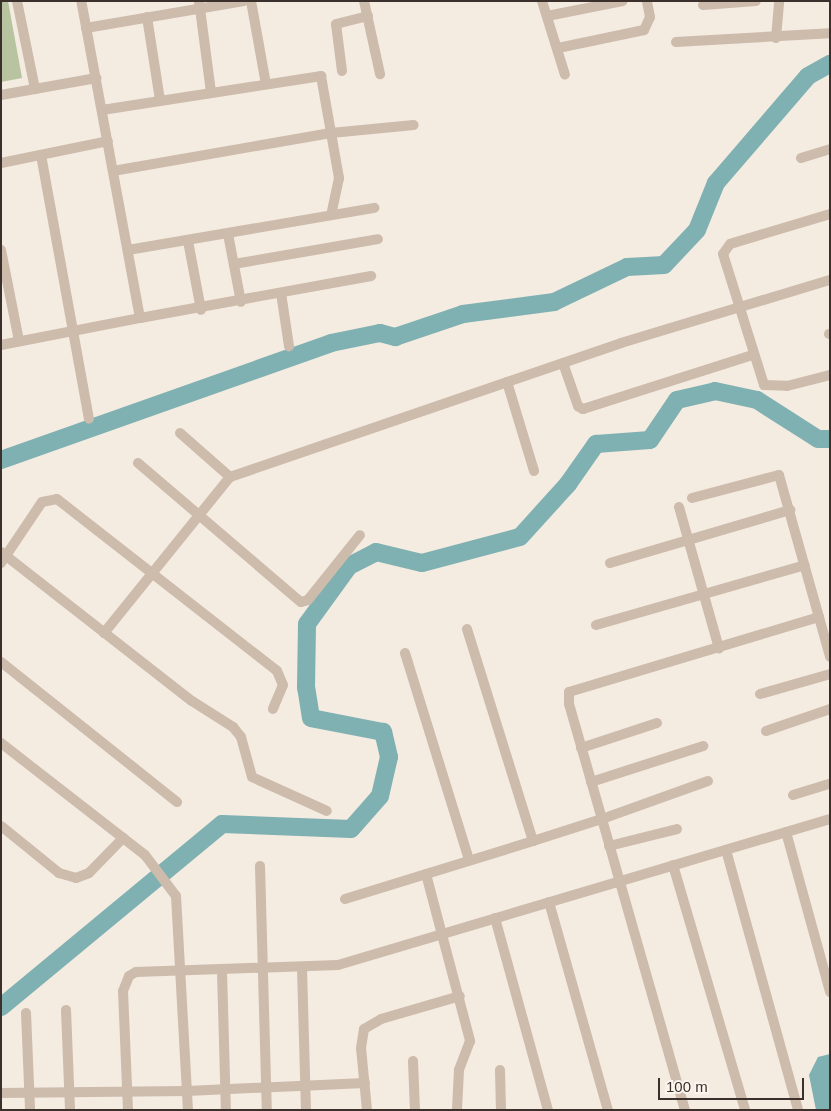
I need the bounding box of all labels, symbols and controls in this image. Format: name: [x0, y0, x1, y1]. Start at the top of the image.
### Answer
scale bar: [661, 1068, 807, 1100]
text: 100 m: [666, 1078, 708, 1095]

